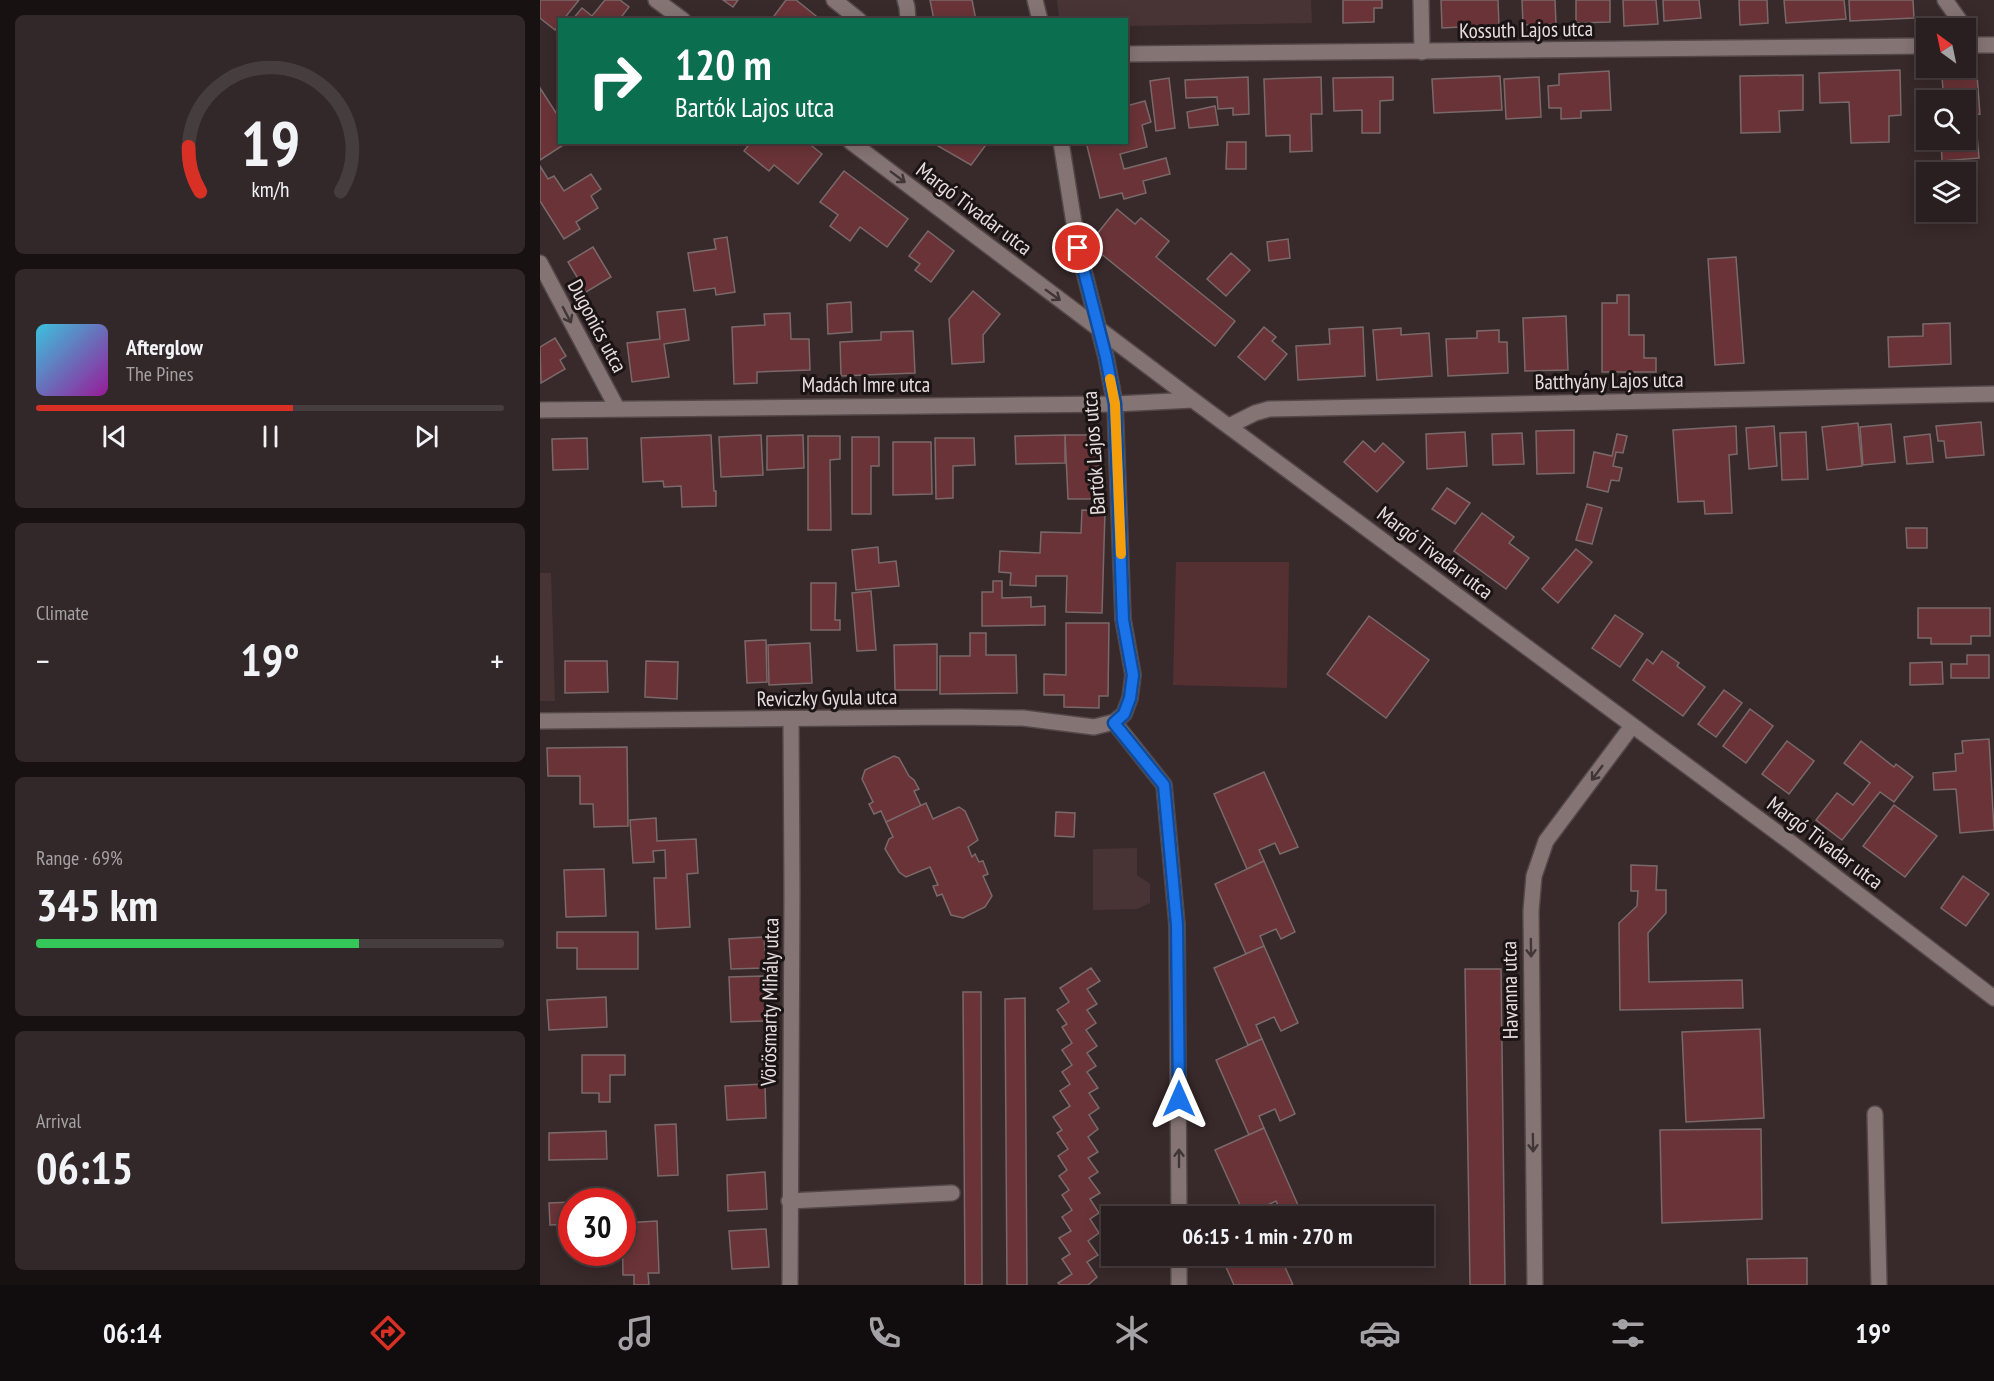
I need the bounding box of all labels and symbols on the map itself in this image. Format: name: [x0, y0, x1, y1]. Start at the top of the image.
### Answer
street label: Kossuth Lajos utca: [1459, 15, 1593, 44]
north arrow: [1916, 18, 1976, 78]
street label: Margó Tivadar utca: [911, 156, 1038, 261]
one-way arrow: [890, 170, 906, 183]
pin: [1052, 222, 1103, 273]
street label: Dugonics utca: [562, 275, 633, 377]
one-way arrow: [1045, 289, 1061, 301]
one-way arrow: [561, 306, 573, 323]
street label: Batthyány Lajos utca: [1534, 366, 1684, 395]
street label: Madách Imre utca: [802, 371, 930, 398]
street label: Bartók Lajos utca: [1076, 390, 1111, 516]
street label: Margó Tivadar utca: [1372, 500, 1499, 605]
street label: Reviczky Gyula utca: [756, 683, 898, 712]
one-way arrow: [1591, 765, 1604, 781]
street label: Margó Tivadar utca: [1762, 790, 1889, 895]
street label: Vörösmarty Mihály utca: [755, 918, 784, 1087]
one-way arrow: [1525, 938, 1537, 958]
street label: Havanna utca: [1495, 941, 1524, 1039]
position arrow: [1147, 1067, 1211, 1131]
one-way arrow: [1527, 1133, 1539, 1153]
one-way arrow: [1173, 1149, 1185, 1169]
speed limit sign: 30: [558, 1188, 636, 1266]

